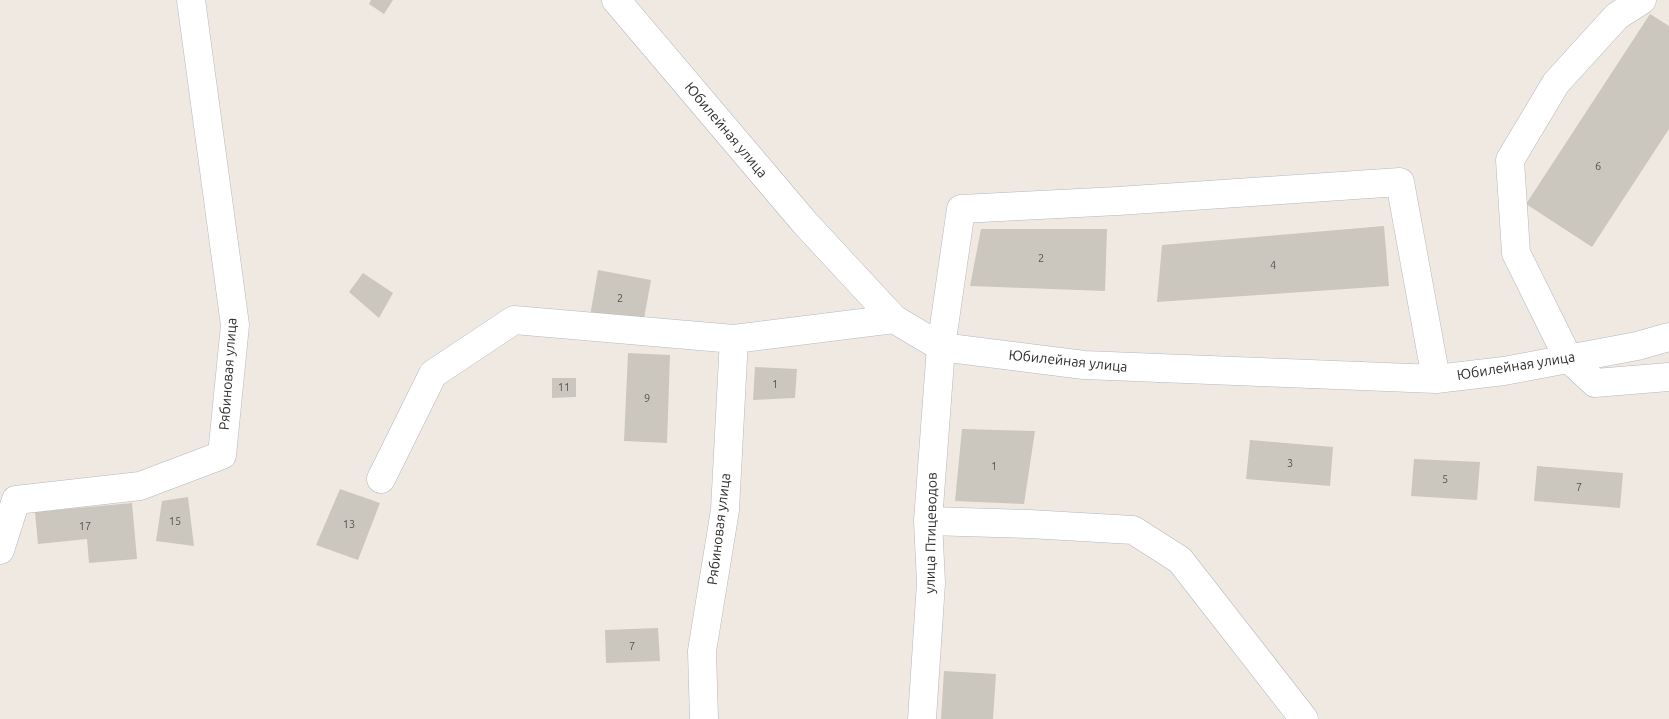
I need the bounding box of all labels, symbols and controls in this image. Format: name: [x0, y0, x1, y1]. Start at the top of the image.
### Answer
street label: Юбилейная улица: [681, 79, 771, 181]
house number: 6: [1595, 159, 1601, 173]
house number: 2: [1038, 251, 1044, 265]
house number: 4: [1270, 258, 1276, 272]
house number: 2: [617, 291, 623, 305]
street label: Рябиновая улица: [216, 317, 240, 431]
street label: Юбилейная улица: [1008, 346, 1128, 376]
street label: Юбилейная улица: [1456, 348, 1576, 384]
house number: 1: [772, 377, 778, 391]
house number: 11: [558, 380, 570, 394]
house number: 9: [644, 391, 650, 405]
house number: 3: [1287, 456, 1293, 470]
house number: 1: [991, 459, 997, 473]
street label: Рябиновая улица: [704, 472, 734, 586]
street label: улица Птицеводов: [922, 472, 940, 594]
house number: 5: [1442, 472, 1448, 486]
house number: 7: [1576, 480, 1582, 494]
house number: 15: [169, 514, 181, 528]
house number: 13: [343, 517, 355, 531]
house number: 17: [79, 519, 91, 533]
house number: 7: [629, 639, 635, 653]

